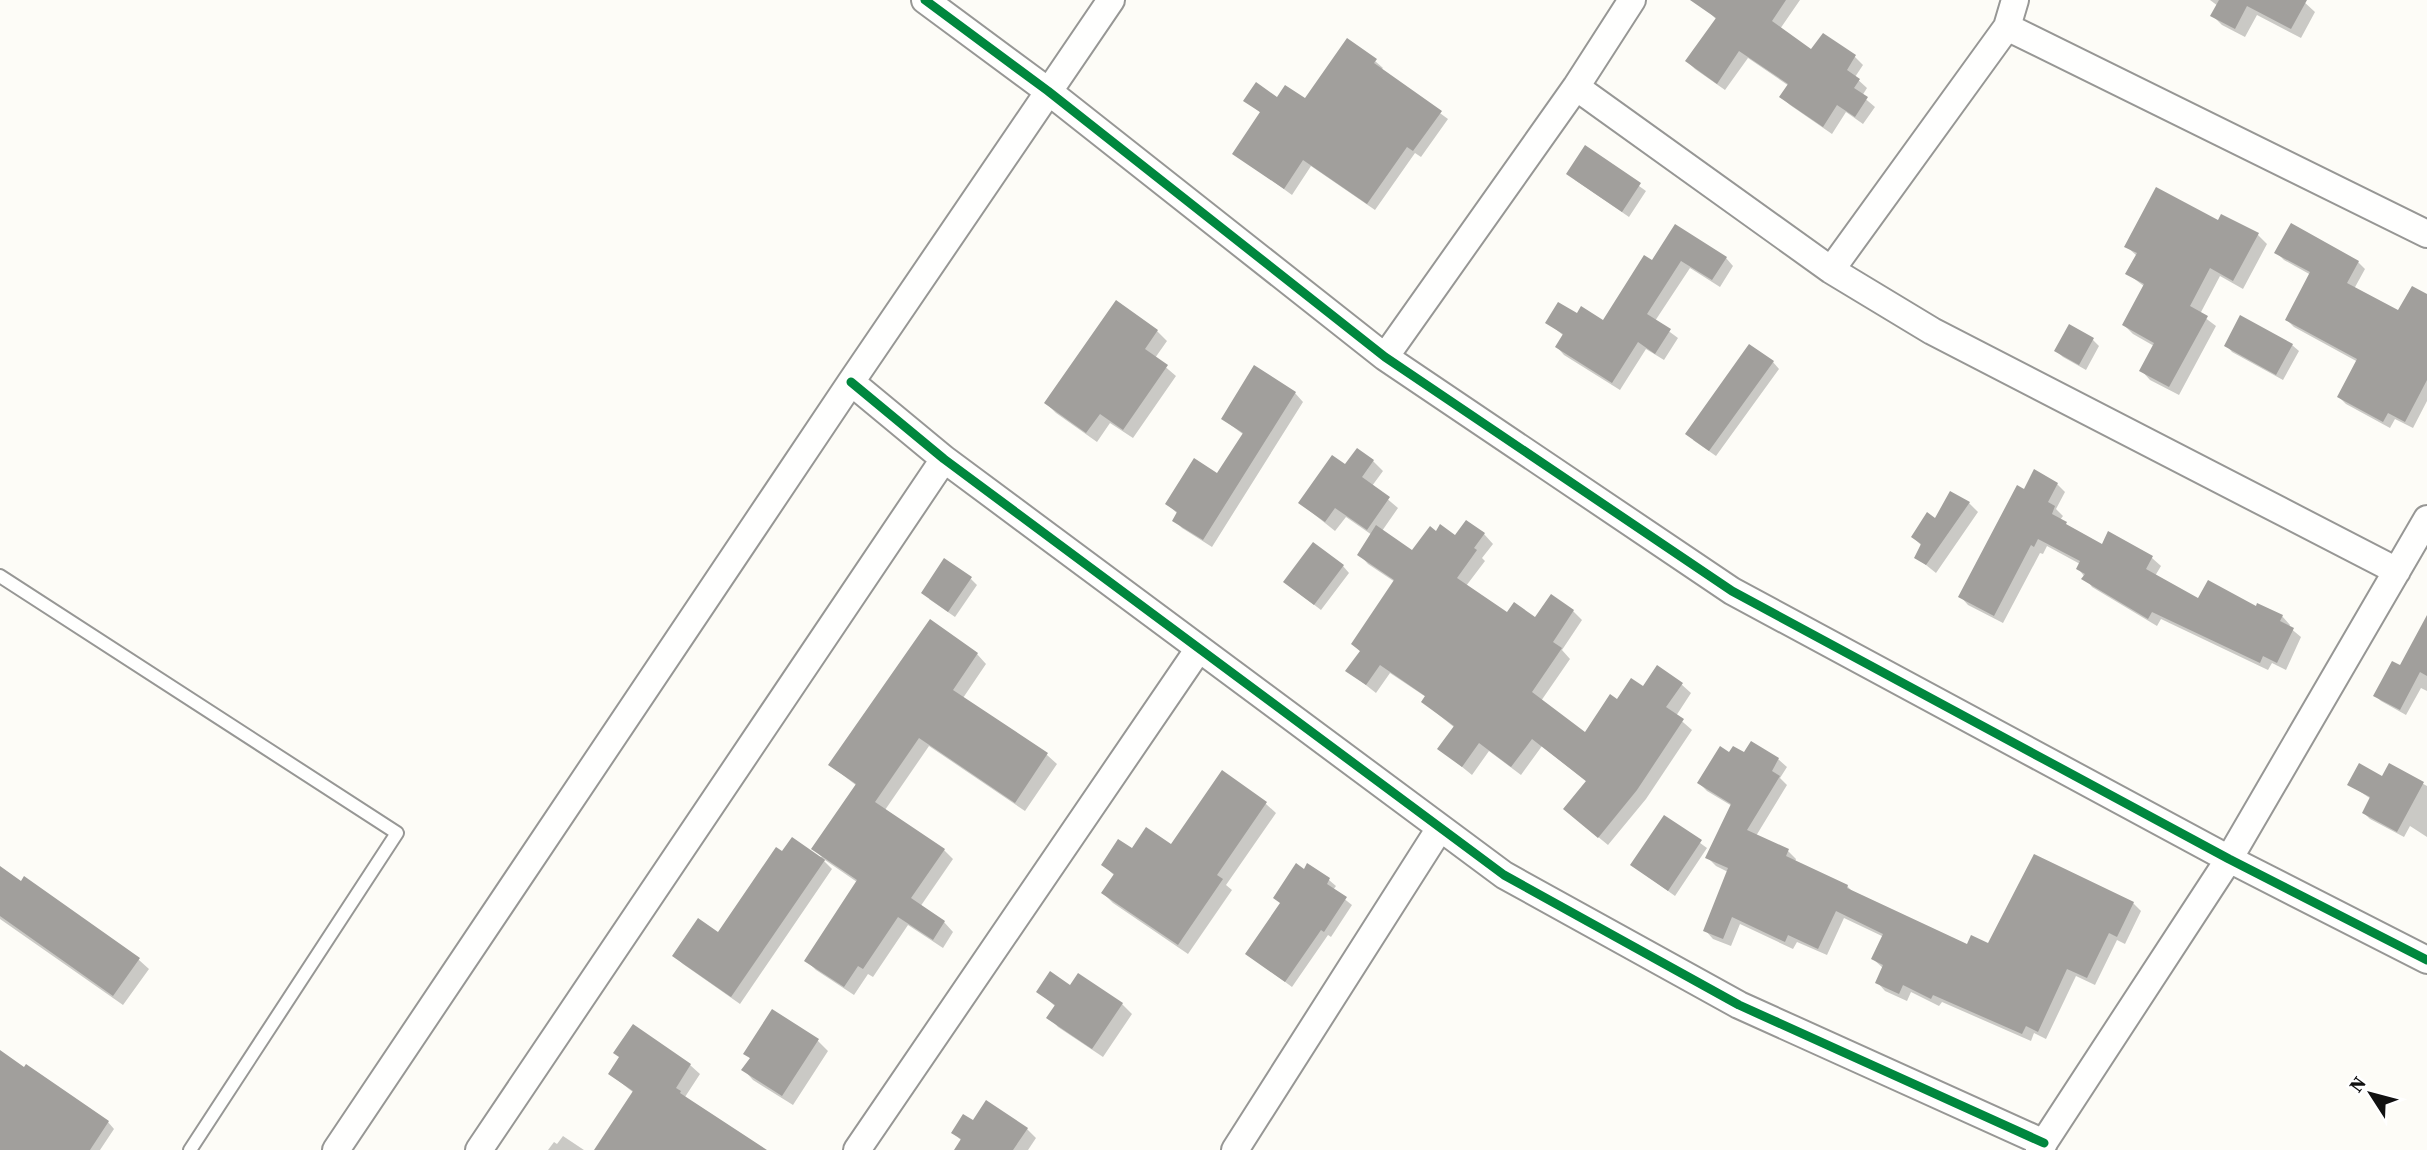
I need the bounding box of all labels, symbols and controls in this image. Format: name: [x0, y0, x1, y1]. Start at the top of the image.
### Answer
north arrow: [2336, 1059, 2406, 1129]
text: N: [2343, 1071, 2372, 1097]

